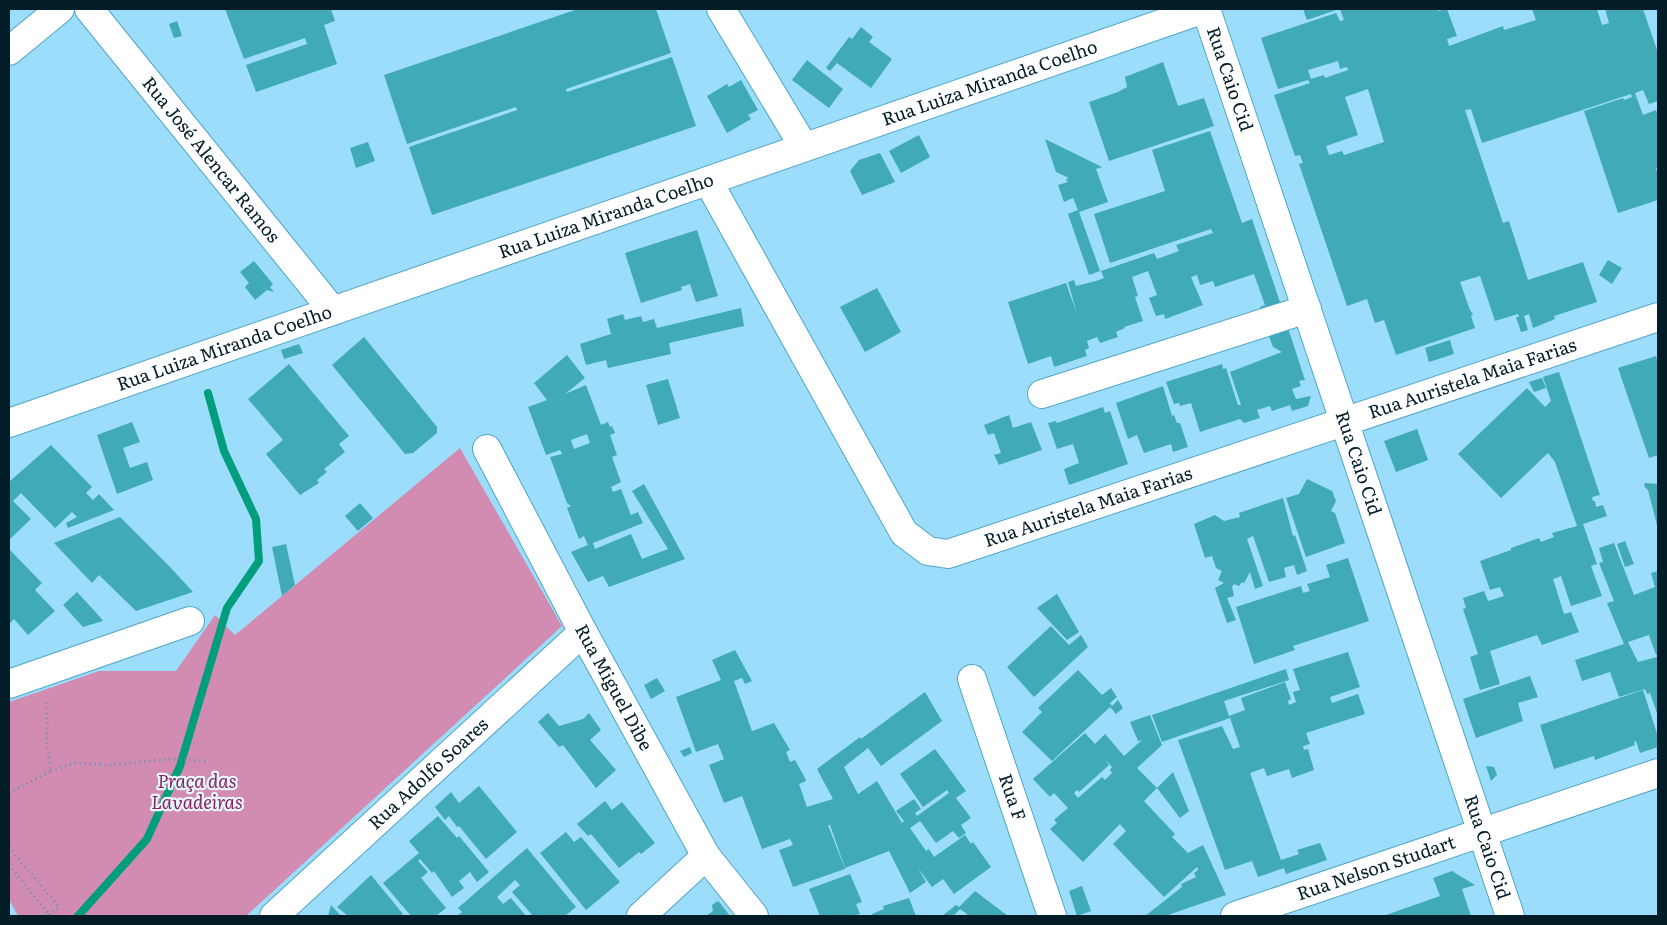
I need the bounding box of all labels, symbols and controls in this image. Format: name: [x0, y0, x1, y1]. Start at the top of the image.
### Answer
street label: Rua Caio Cid: [1201, 23, 1261, 135]
street label: Rua Luiza Miranda Coelho: [878, 32, 1101, 132]
street label: Rua José Alencar Ramos: [137, 70, 287, 248]
street label: Rua Luiza Miranda Coelho: [494, 165, 717, 264]
street label: Rua Luiza Miranda Coelho: [113, 297, 335, 397]
street label: Rua Auristela Maia Farias: [1364, 330, 1580, 425]
street label: Rua Caio Cid: [1330, 407, 1390, 519]
street label: Rua Auristela Maia Farias: [980, 458, 1195, 553]
street label: Rua Miguel Dibe: [569, 619, 661, 755]
street label: Rua Adolfo Soares: [362, 711, 494, 835]
park label: Praça das Lavadeiras: [151, 767, 243, 815]
street label: Rua F: [993, 770, 1034, 824]
street label: Rua Caio Cid: [1458, 791, 1518, 903]
street label: Rua Nelson Studart: [1293, 827, 1459, 906]

